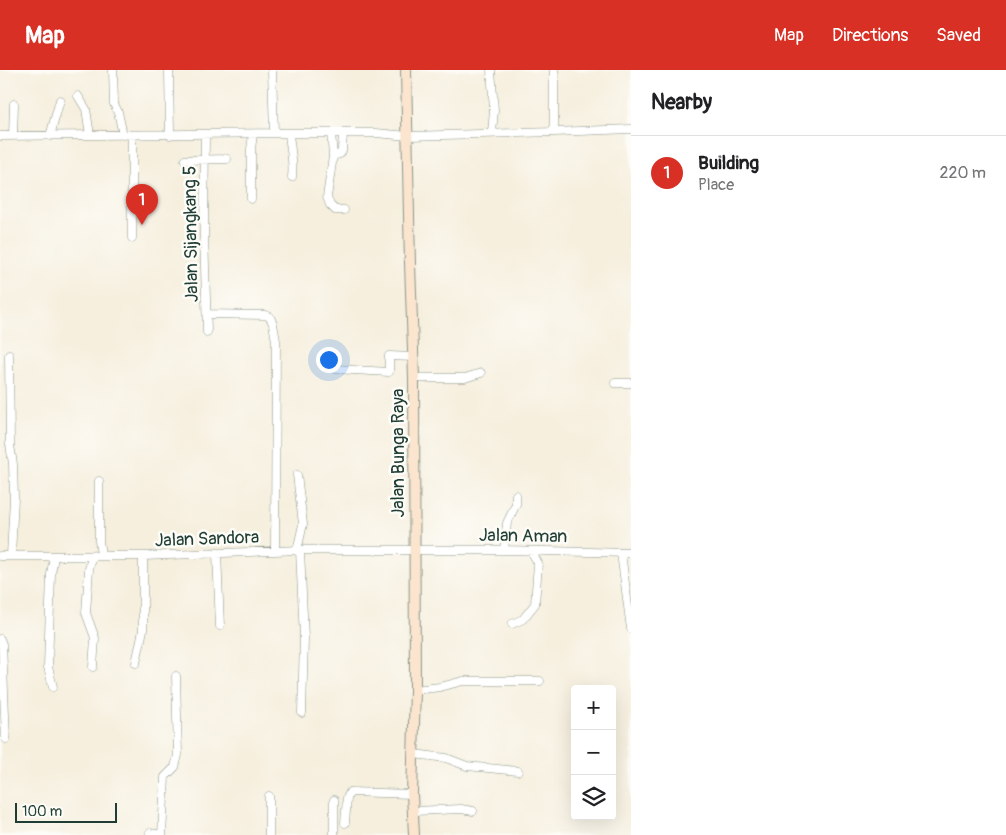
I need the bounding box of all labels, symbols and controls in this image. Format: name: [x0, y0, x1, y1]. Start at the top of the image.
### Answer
text: Map: [25, 21, 65, 50]
text: Map: [774, 24, 804, 47]
text: Directions: [832, 24, 908, 47]
text: Saved: [936, 24, 981, 47]
text: Nearby: [651, 89, 712, 116]
text: Building: [698, 151, 759, 175]
text: 1: [664, 163, 670, 183]
text: 220 m: [940, 163, 986, 183]
street label: Jalan Sijangkang 5: [178, 165, 204, 303]
text: Place: [698, 175, 734, 195]
pin: 1: [126, 184, 158, 225]
your location: [316, 347, 342, 373]
street label: Jalan Bunga Raya: [387, 389, 410, 517]
street label: Jalan Aman: [479, 524, 567, 548]
street label: Jalan Sandora: [154, 526, 260, 552]
map controls: [571, 685, 616, 820]
button: +: [571, 685, 616, 730]
button: −: [571, 730, 616, 775]
button: layers: [571, 775, 616, 820]
scale bar: [15, 800, 118, 823]
text: 100 m: [22, 803, 62, 820]

